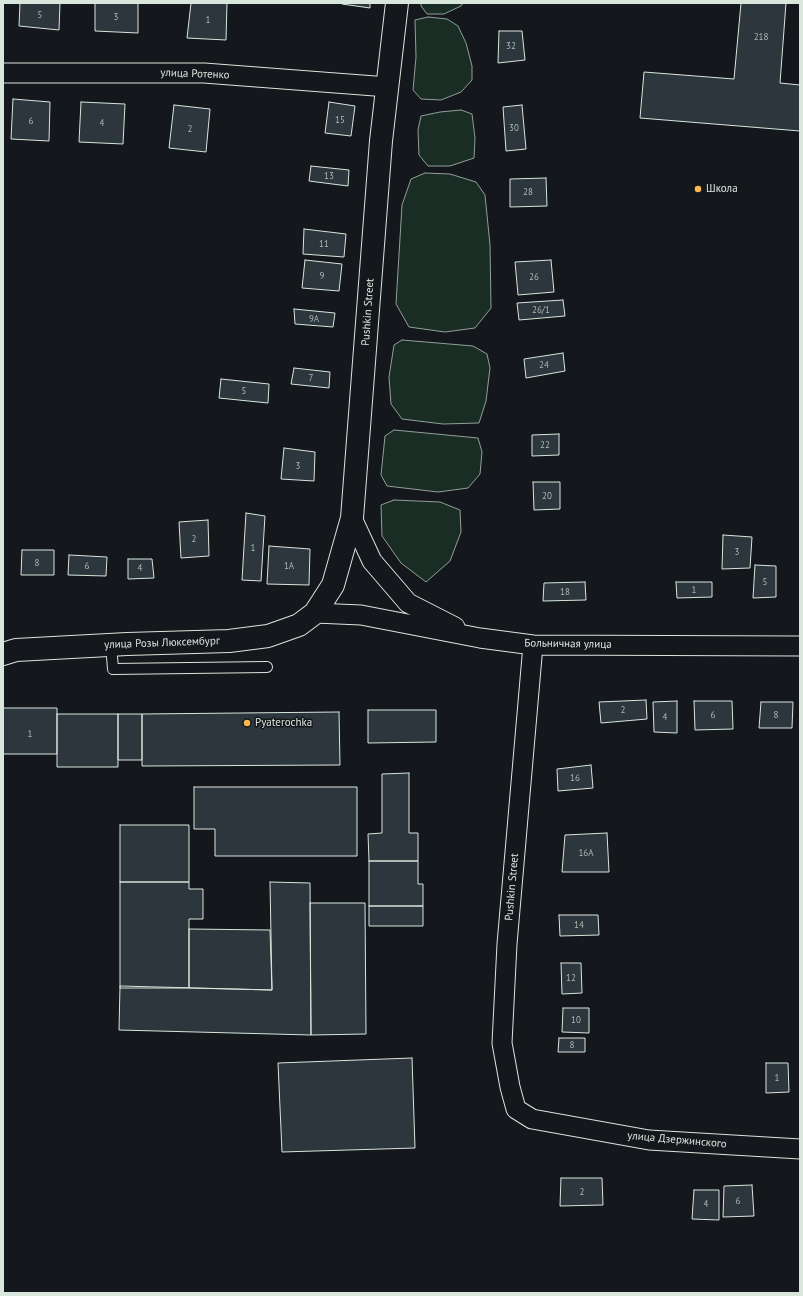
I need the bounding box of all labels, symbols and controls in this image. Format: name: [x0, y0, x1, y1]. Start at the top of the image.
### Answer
house number: 5: [38, 10, 42, 20]
house number: 3: [114, 12, 118, 22]
house number: 1: [206, 15, 210, 25]
house number: 218: [754, 32, 768, 42]
house number: 32: [506, 41, 516, 51]
street label: улица Ротенко: [160, 66, 230, 82]
house number: 15: [335, 115, 345, 125]
house number: 6: [29, 116, 33, 126]
house number: 4: [100, 118, 104, 128]
house number: 30: [509, 123, 519, 133]
house number: 2: [188, 124, 192, 134]
house number: 13: [324, 171, 334, 181]
place label: Школа: [706, 182, 738, 196]
marker: Школа: [693, 184, 703, 194]
house number: 28: [523, 187, 533, 197]
house number: 11: [319, 239, 329, 249]
house number: 9: [320, 271, 324, 281]
house number: 26: [529, 272, 539, 282]
street label: Pushkin Street: [359, 278, 377, 346]
house number: 26/1: [532, 305, 550, 315]
house number: 9А: [309, 314, 319, 324]
house number: 24: [539, 360, 549, 370]
house number: 7: [309, 373, 313, 383]
house number: 5: [242, 386, 246, 396]
house number: 22: [540, 440, 550, 450]
house number: 3: [296, 461, 300, 471]
house number: 20: [542, 491, 552, 501]
house number: 2: [192, 534, 196, 544]
house number: 1: [251, 543, 255, 553]
house number: 3: [735, 547, 739, 557]
house number: 8: [35, 558, 39, 568]
house number: 6: [85, 561, 89, 571]
house number: 1А: [284, 561, 294, 571]
house number: 4: [138, 563, 142, 573]
house number: 5: [763, 577, 767, 587]
house number: 1: [692, 585, 696, 595]
house number: 18: [560, 587, 570, 597]
street label: улица Розы Люксембург: [104, 634, 220, 652]
street label: Больничная улица: [524, 637, 612, 651]
house number: 2: [621, 705, 625, 715]
house number: 6: [711, 710, 715, 720]
house number: 8: [774, 710, 778, 720]
house number: 4: [663, 712, 667, 722]
place label: Pyaterochka: [255, 716, 312, 730]
marker: Pyaterochka: [242, 718, 252, 728]
house number: 1: [28, 729, 32, 739]
house number: 16: [570, 773, 580, 783]
house number: 16А: [578, 848, 594, 858]
street label: Pushkin Street: [502, 853, 522, 921]
house number: 14: [574, 920, 584, 930]
house number: 12: [566, 973, 576, 983]
house number: 10: [571, 1015, 581, 1025]
house number: 8: [570, 1040, 574, 1050]
house number: 1: [775, 1073, 779, 1083]
street label: улица Дзержинского: [627, 1129, 727, 1151]
house number: 2: [580, 1187, 584, 1197]
house number: 6: [736, 1196, 740, 1206]
house number: 4: [704, 1199, 708, 1209]

